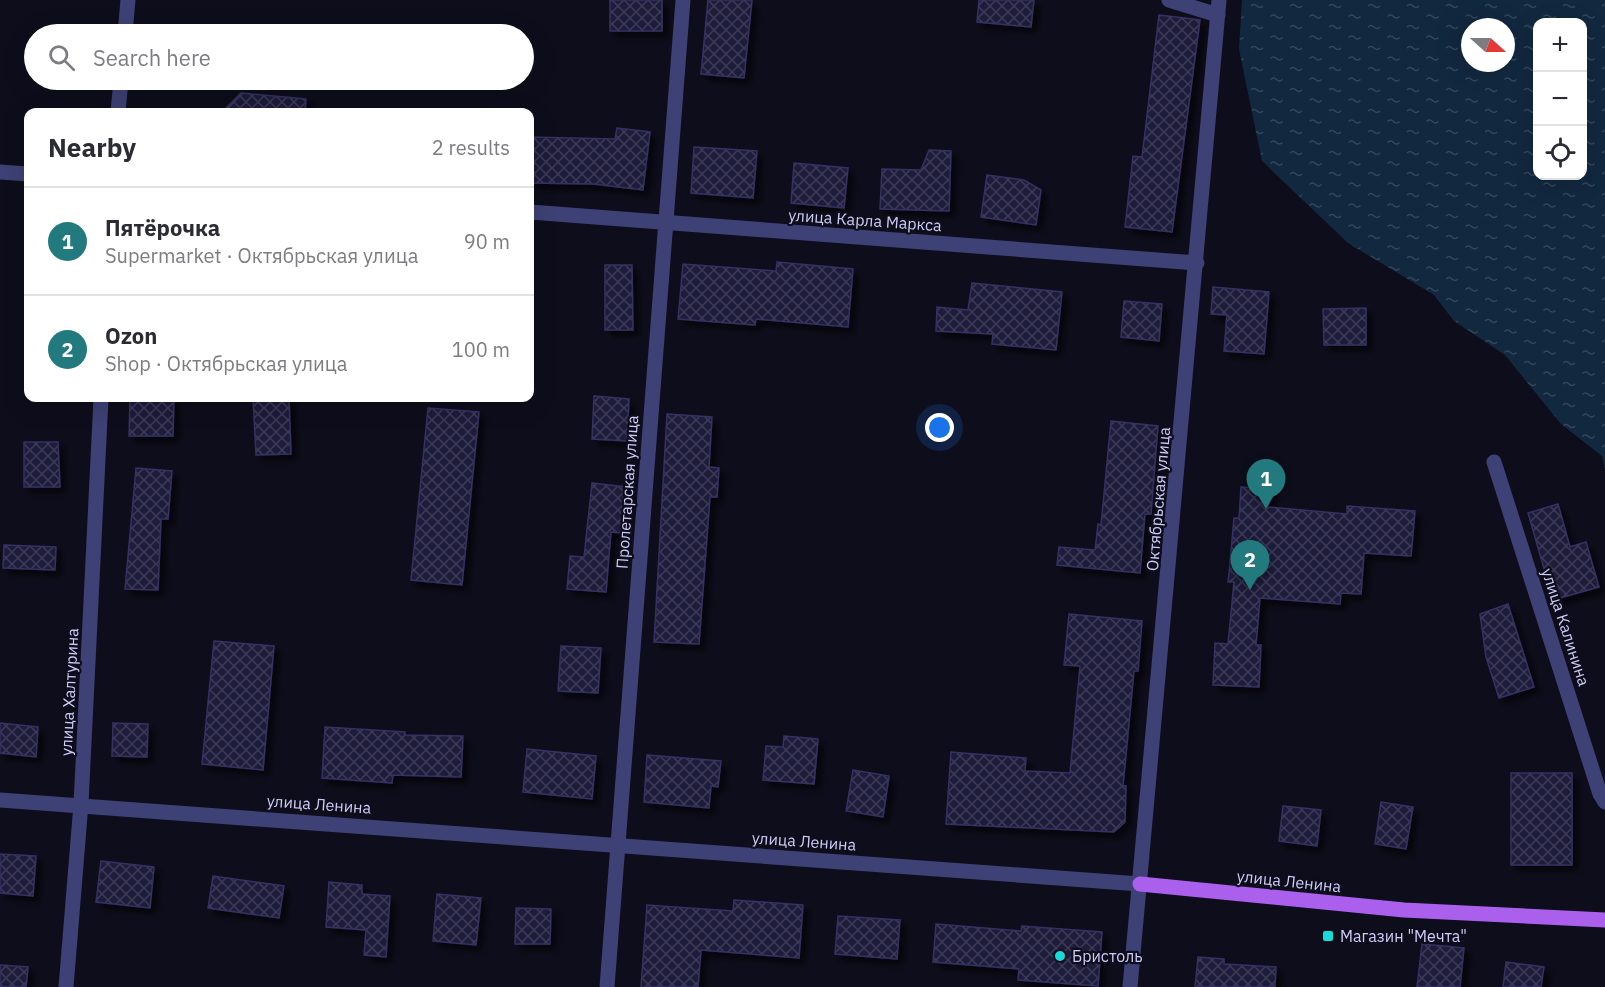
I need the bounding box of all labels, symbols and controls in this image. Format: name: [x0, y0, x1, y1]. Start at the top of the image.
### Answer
north arrow: [1461, 18, 1515, 72]
map controls: [1533, 18, 1587, 180]
button: +: [1533, 18, 1587, 72]
search box: [24, 24, 534, 90]
icon: search: [45, 41, 78, 74]
text: Search here: [93, 43, 211, 72]
button: −: [1533, 72, 1587, 126]
button: locate: [1533, 126, 1587, 180]
text: Nearby: [48, 130, 136, 164]
text: 2 results: [432, 134, 510, 161]
street label: улица Карла Маркса: [788, 205, 943, 235]
text: Пятёрочка: [105, 213, 220, 242]
text: 1: [62, 228, 74, 255]
text: 90 m: [464, 228, 510, 255]
text: Supermarket · Октябрьская улица: [105, 242, 418, 269]
text: Ozon: [105, 321, 157, 350]
text: 2: [62, 336, 74, 363]
text: 100 m: [452, 336, 510, 363]
text: Shop · Октябрьская улица: [105, 350, 348, 377]
your location: [925, 413, 954, 442]
street label: Пролетарская улица: [612, 414, 642, 569]
street label: Октябрьская улица: [1142, 426, 1174, 572]
pin: 1: [1246, 460, 1286, 509]
pin: 2: [1230, 540, 1270, 590]
street label: улица Калинина: [1538, 566, 1595, 689]
street label: улица Халтурина: [56, 627, 82, 756]
street label: улица Ленина: [266, 790, 372, 818]
street label: улица Ленина: [751, 827, 857, 855]
street label: улица Ленина: [1236, 866, 1343, 896]
place label: Магазин "Мечта": [1340, 926, 1467, 946]
marker: Магазин "Мечта": [1321, 929, 1335, 943]
place label: Бристоль: [1072, 946, 1143, 966]
marker: Бристоль: [1053, 949, 1067, 963]

